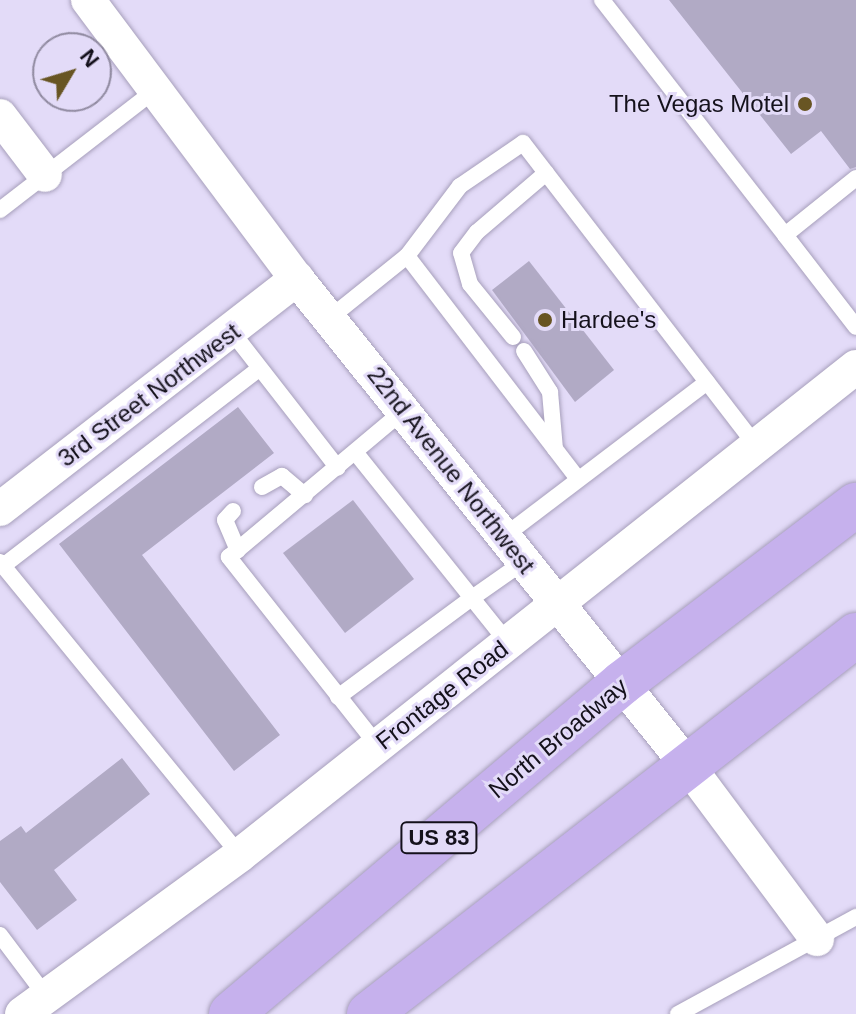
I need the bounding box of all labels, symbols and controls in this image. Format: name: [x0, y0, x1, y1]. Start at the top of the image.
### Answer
north arrow: [32, 32, 112, 112]
text: N: [75, 44, 104, 72]
place label: The Vegas Motel: [609, 90, 789, 118]
marker: The Vegas Motel: [796, 95, 814, 113]
place label: Hardee's: [561, 306, 656, 334]
marker: Hardee's: [536, 311, 554, 329]
street label: 3rd Street Northwest: [52, 317, 246, 473]
street label: 22nd Avenue Northwest: [361, 360, 541, 580]
street label: Frontage Road: [370, 634, 514, 756]
street label: North Broadway: [483, 672, 633, 804]
road number: US 83: [399, 820, 479, 856]

